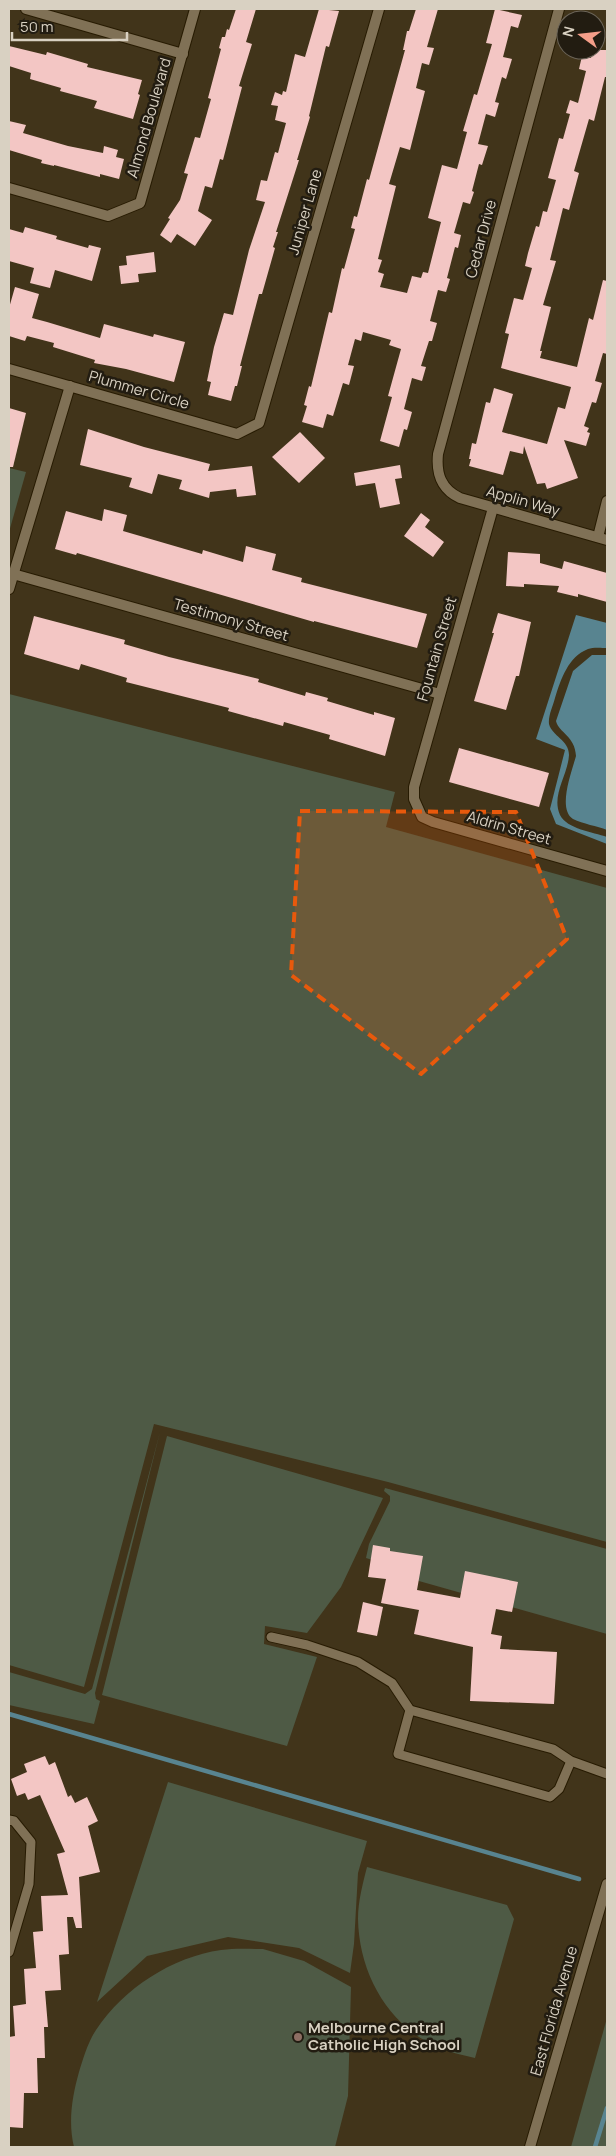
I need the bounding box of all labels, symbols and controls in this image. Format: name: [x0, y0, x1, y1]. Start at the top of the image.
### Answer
scale bar: [12, 10, 128, 42]
north arrow: [556, 10, 606, 60]
text: 50 m: [20, 16, 54, 37]
text: N: [557, 24, 578, 39]
street label: Almond Boulevard: [121, 55, 176, 180]
street label: Juniper Lane: [282, 166, 327, 257]
street label: Cedar Drive: [460, 197, 501, 280]
street label: Plummer Circle: [86, 365, 192, 414]
street label: Applin Way: [484, 480, 562, 521]
street label: Testimony Street: [171, 593, 291, 646]
street label: Fountain Street: [412, 594, 461, 704]
street label: Aldrin Street: [465, 805, 554, 850]
street label: East Florida Avenue: [525, 1943, 582, 2078]
place label: Melbourne Central Catholic High School: [308, 2017, 460, 2055]
marker: Melbourne Central Catholic High School: [292, 2031, 304, 2043]

